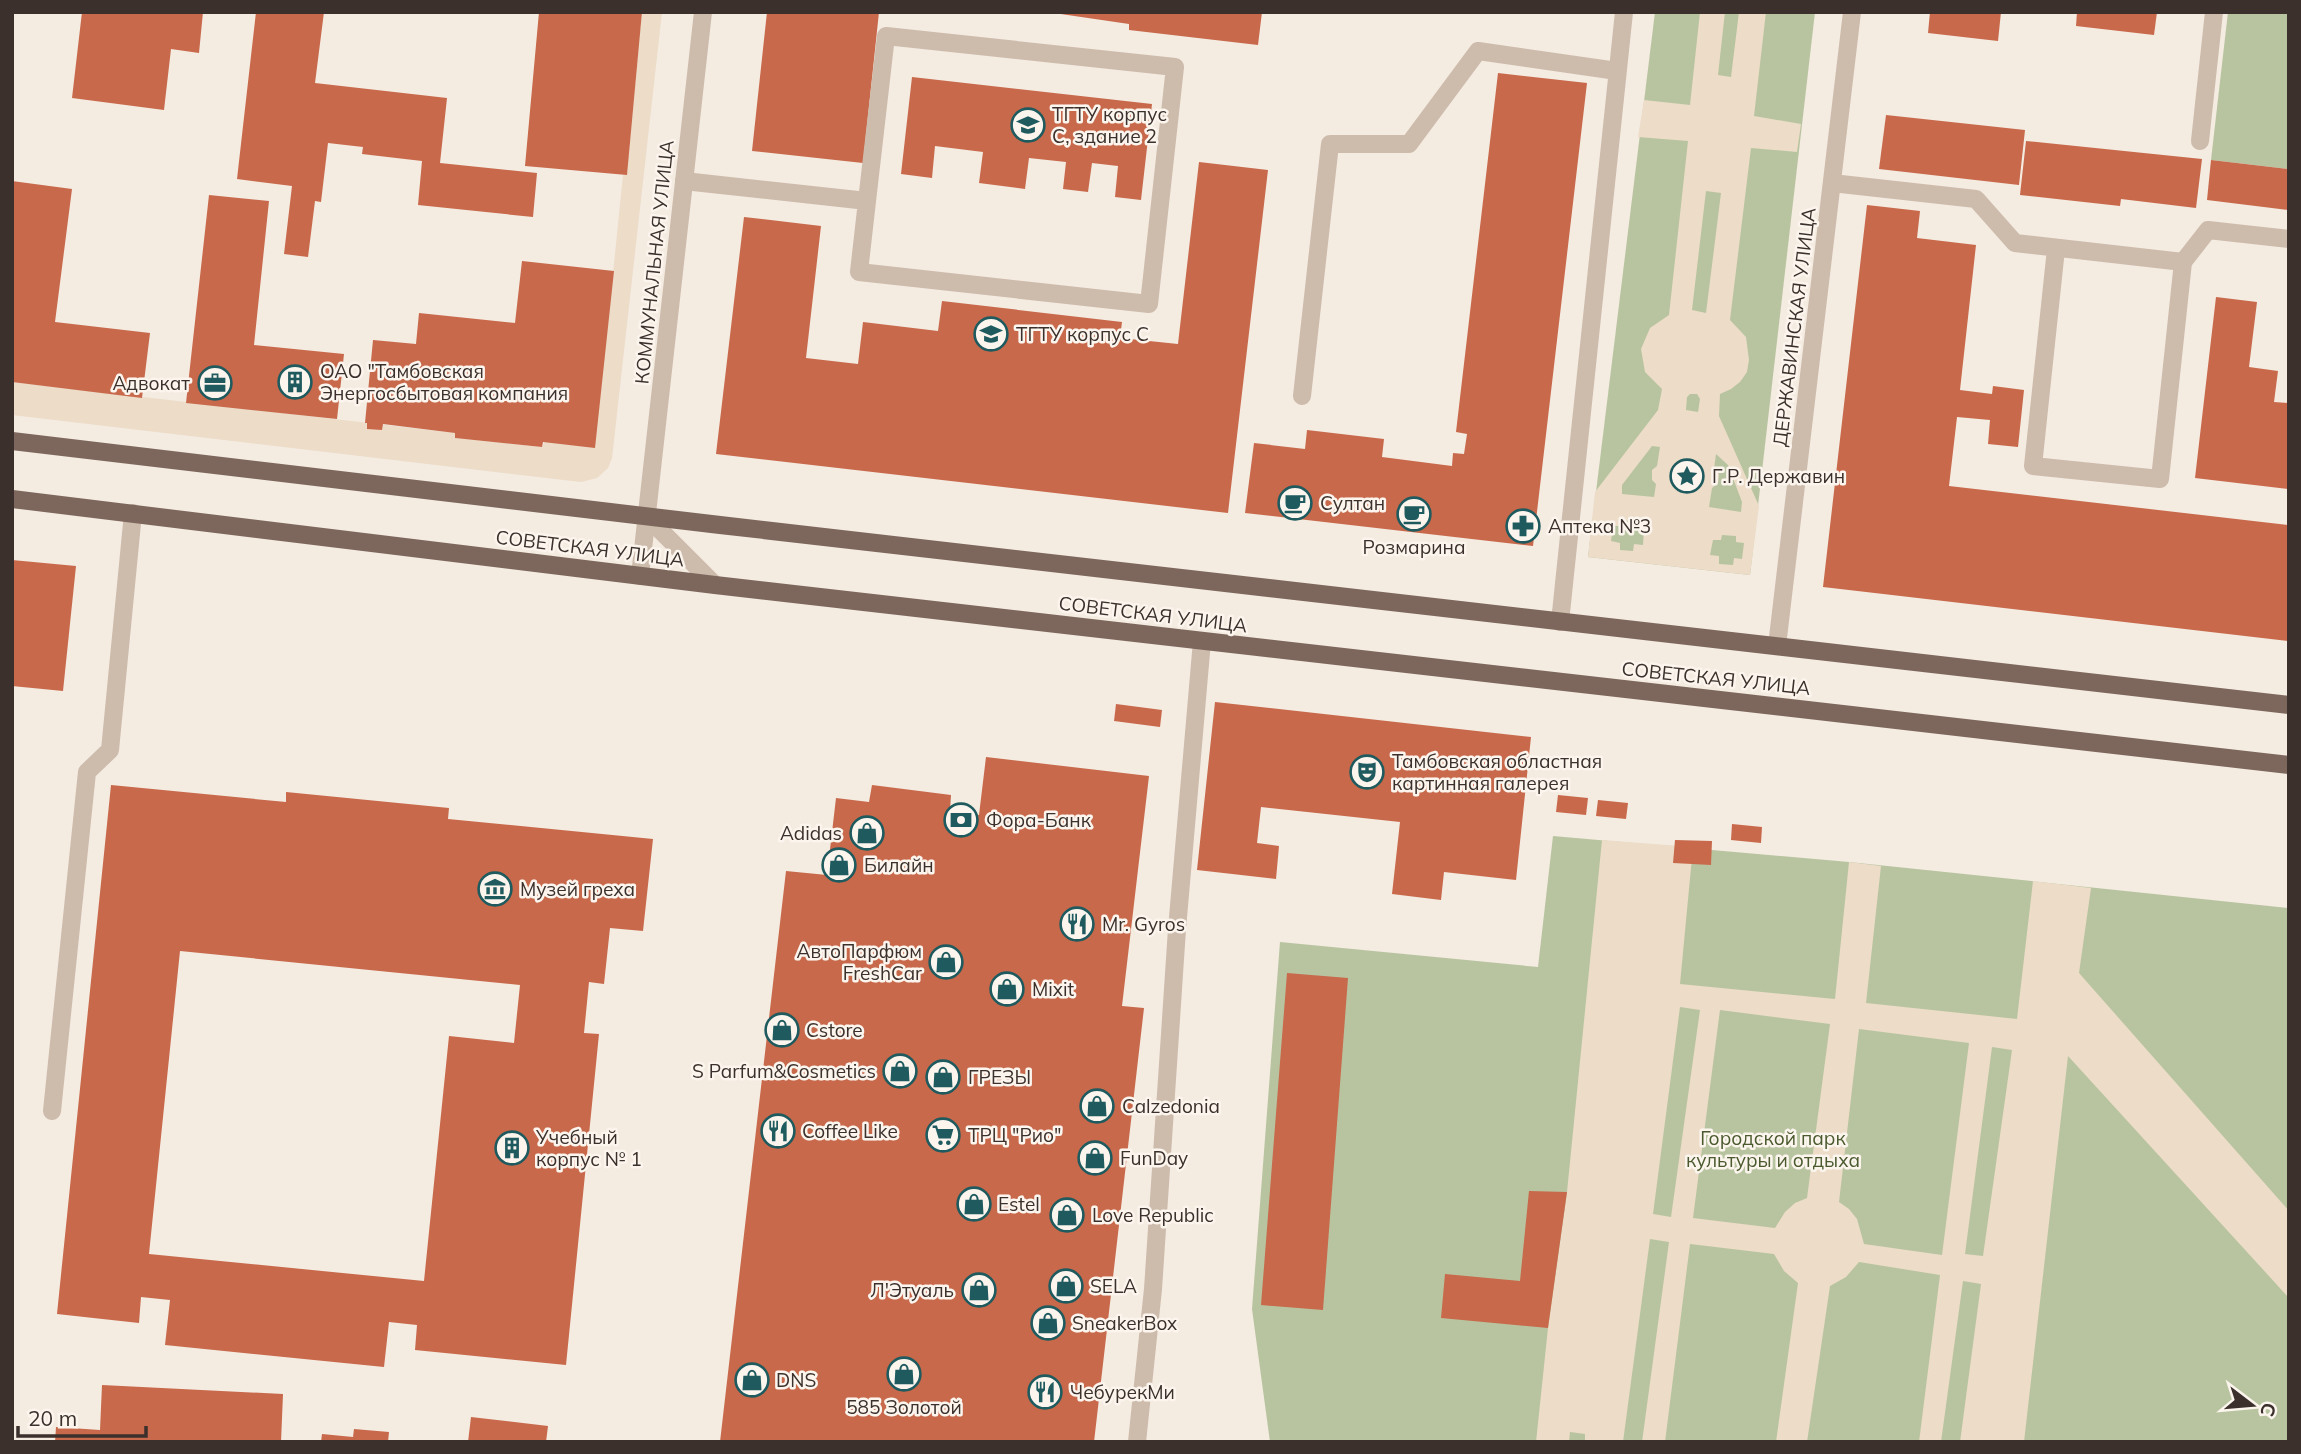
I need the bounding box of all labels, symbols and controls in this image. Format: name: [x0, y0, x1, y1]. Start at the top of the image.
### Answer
place label: ТГТУ корпус С, здание 2: [1052, 102, 1167, 148]
school or university icon: ТГТУ корпус С, здание 2: [1009, 106, 1047, 144]
street label: КОММУНАЛЬНАЯ УЛИЦА: [629, 139, 679, 385]
street label: ДЕРЖАВИНСКАЯ УЛИЦА: [1767, 206, 1821, 448]
school or university icon: ТГТУ корпус С: [972, 315, 1010, 353]
place label: ТГТУ корпус С: [1016, 322, 1149, 346]
place label: ОАО "Тамбовская Энергосбытовая компания: [320, 359, 568, 405]
building icon: ОАО "Тамбовская Энергосбытовая компания: [276, 363, 314, 401]
office icon: Адвокат: [196, 364, 234, 402]
place label: Адвокат: [112, 371, 190, 395]
place icon: Г.Р. Державин: [1668, 457, 1706, 495]
place label: Г.Р. Державин: [1712, 464, 1845, 488]
cafe icon: Султан: [1276, 484, 1314, 522]
place label: Султан: [1320, 491, 1385, 515]
cafe icon: Розмарина: [1395, 495, 1433, 533]
pharmacy icon: Аптека №3: [1504, 507, 1542, 545]
place label: Аптека №3: [1548, 514, 1651, 538]
street label: СОВЕТСКАЯ УЛИЦА: [494, 525, 686, 571]
place label: Розмарина: [1363, 535, 1465, 559]
street label: СОВЕТСКАЯ УЛИЦА: [1057, 591, 1249, 637]
street label: СОВЕТСКАЯ УЛИЦА: [1620, 656, 1812, 700]
place label: Тамбовская областная картинная галерея: [1392, 749, 1602, 795]
theatre icon: Тамбовская областная картинная галерея: [1348, 753, 1386, 791]
bank icon: Фора-Банк: [942, 801, 980, 839]
place label: Фора-Банк: [986, 808, 1092, 832]
shop icon: Adidas: [848, 814, 886, 852]
place label: Adidas: [780, 821, 842, 845]
shop icon: Билайн: [820, 846, 858, 884]
place label: Билайн: [864, 853, 934, 877]
museum icon: Музей греха: [476, 870, 514, 908]
place label: Музей греха: [520, 877, 635, 901]
restaurant icon: Mr. Gyros: [1058, 905, 1096, 943]
place label: Mr. Gyros: [1102, 912, 1185, 936]
place label: АвтоПарфюм FreshCar: [797, 939, 922, 985]
shop icon: АвтоПарфюм FreshCar: [927, 943, 965, 981]
shop icon: Mixit: [988, 970, 1026, 1008]
place label: Mixit: [1032, 977, 1075, 1001]
shop icon: Cstore: [763, 1011, 801, 1049]
place label: Cstore: [806, 1018, 863, 1042]
shop icon: S Parfum&Cosmetics: [881, 1052, 919, 1090]
shop icon: ГРЕЗЫ: [924, 1058, 962, 1096]
place label: S Parfum&Cosmetics: [692, 1059, 876, 1083]
place label: ГРЕЗЫ: [968, 1065, 1031, 1089]
shop icon: Calzedonia: [1078, 1087, 1116, 1125]
place label: Calzedonia: [1122, 1094, 1220, 1118]
restaurant icon: Coffee Like: [759, 1112, 797, 1150]
supermarket icon: ТРЦ "Рио": [924, 1116, 962, 1154]
place label: Coffee Like: [802, 1119, 898, 1143]
place label: ТРЦ "Рио": [968, 1123, 1062, 1147]
place label: Учебный корпус № 1: [535, 1125, 642, 1171]
park label: Городской парк культуры и отдыха: [1686, 1126, 1860, 1172]
building icon: Учебный корпус № 1: [493, 1129, 531, 1167]
shop icon: FunDay: [1076, 1139, 1114, 1177]
place label: FunDay: [1120, 1146, 1188, 1170]
shop icon: Estel: [955, 1185, 993, 1223]
place label: Estel: [998, 1192, 1040, 1216]
shop icon: Love Republic: [1048, 1196, 1086, 1234]
place label: Love Republic: [1092, 1203, 1214, 1227]
shop icon: SELA: [1047, 1267, 1085, 1305]
shop icon: Л'Этуаль: [960, 1271, 998, 1309]
place label: SELA: [1090, 1274, 1137, 1298]
place label: Л'Этуаль: [870, 1278, 954, 1302]
shop icon: SneakerBox: [1029, 1304, 1067, 1342]
place label: SneakerBox: [1072, 1311, 1177, 1335]
shop icon: 585 Золотой: [885, 1355, 923, 1393]
shop icon: DNS: [733, 1361, 771, 1399]
place label: DNS: [776, 1368, 816, 1392]
north arrow: [2217, 1370, 2287, 1440]
restaurant icon: ЧебурекМи: [1026, 1373, 1064, 1411]
place label: ЧебурекМи: [1070, 1380, 1175, 1404]
scale bar: [18, 1394, 145, 1438]
place label: 585 Золотой: [846, 1395, 962, 1419]
text: С: [2255, 1400, 2282, 1419]
text: 20 m: [28, 1405, 77, 1431]

